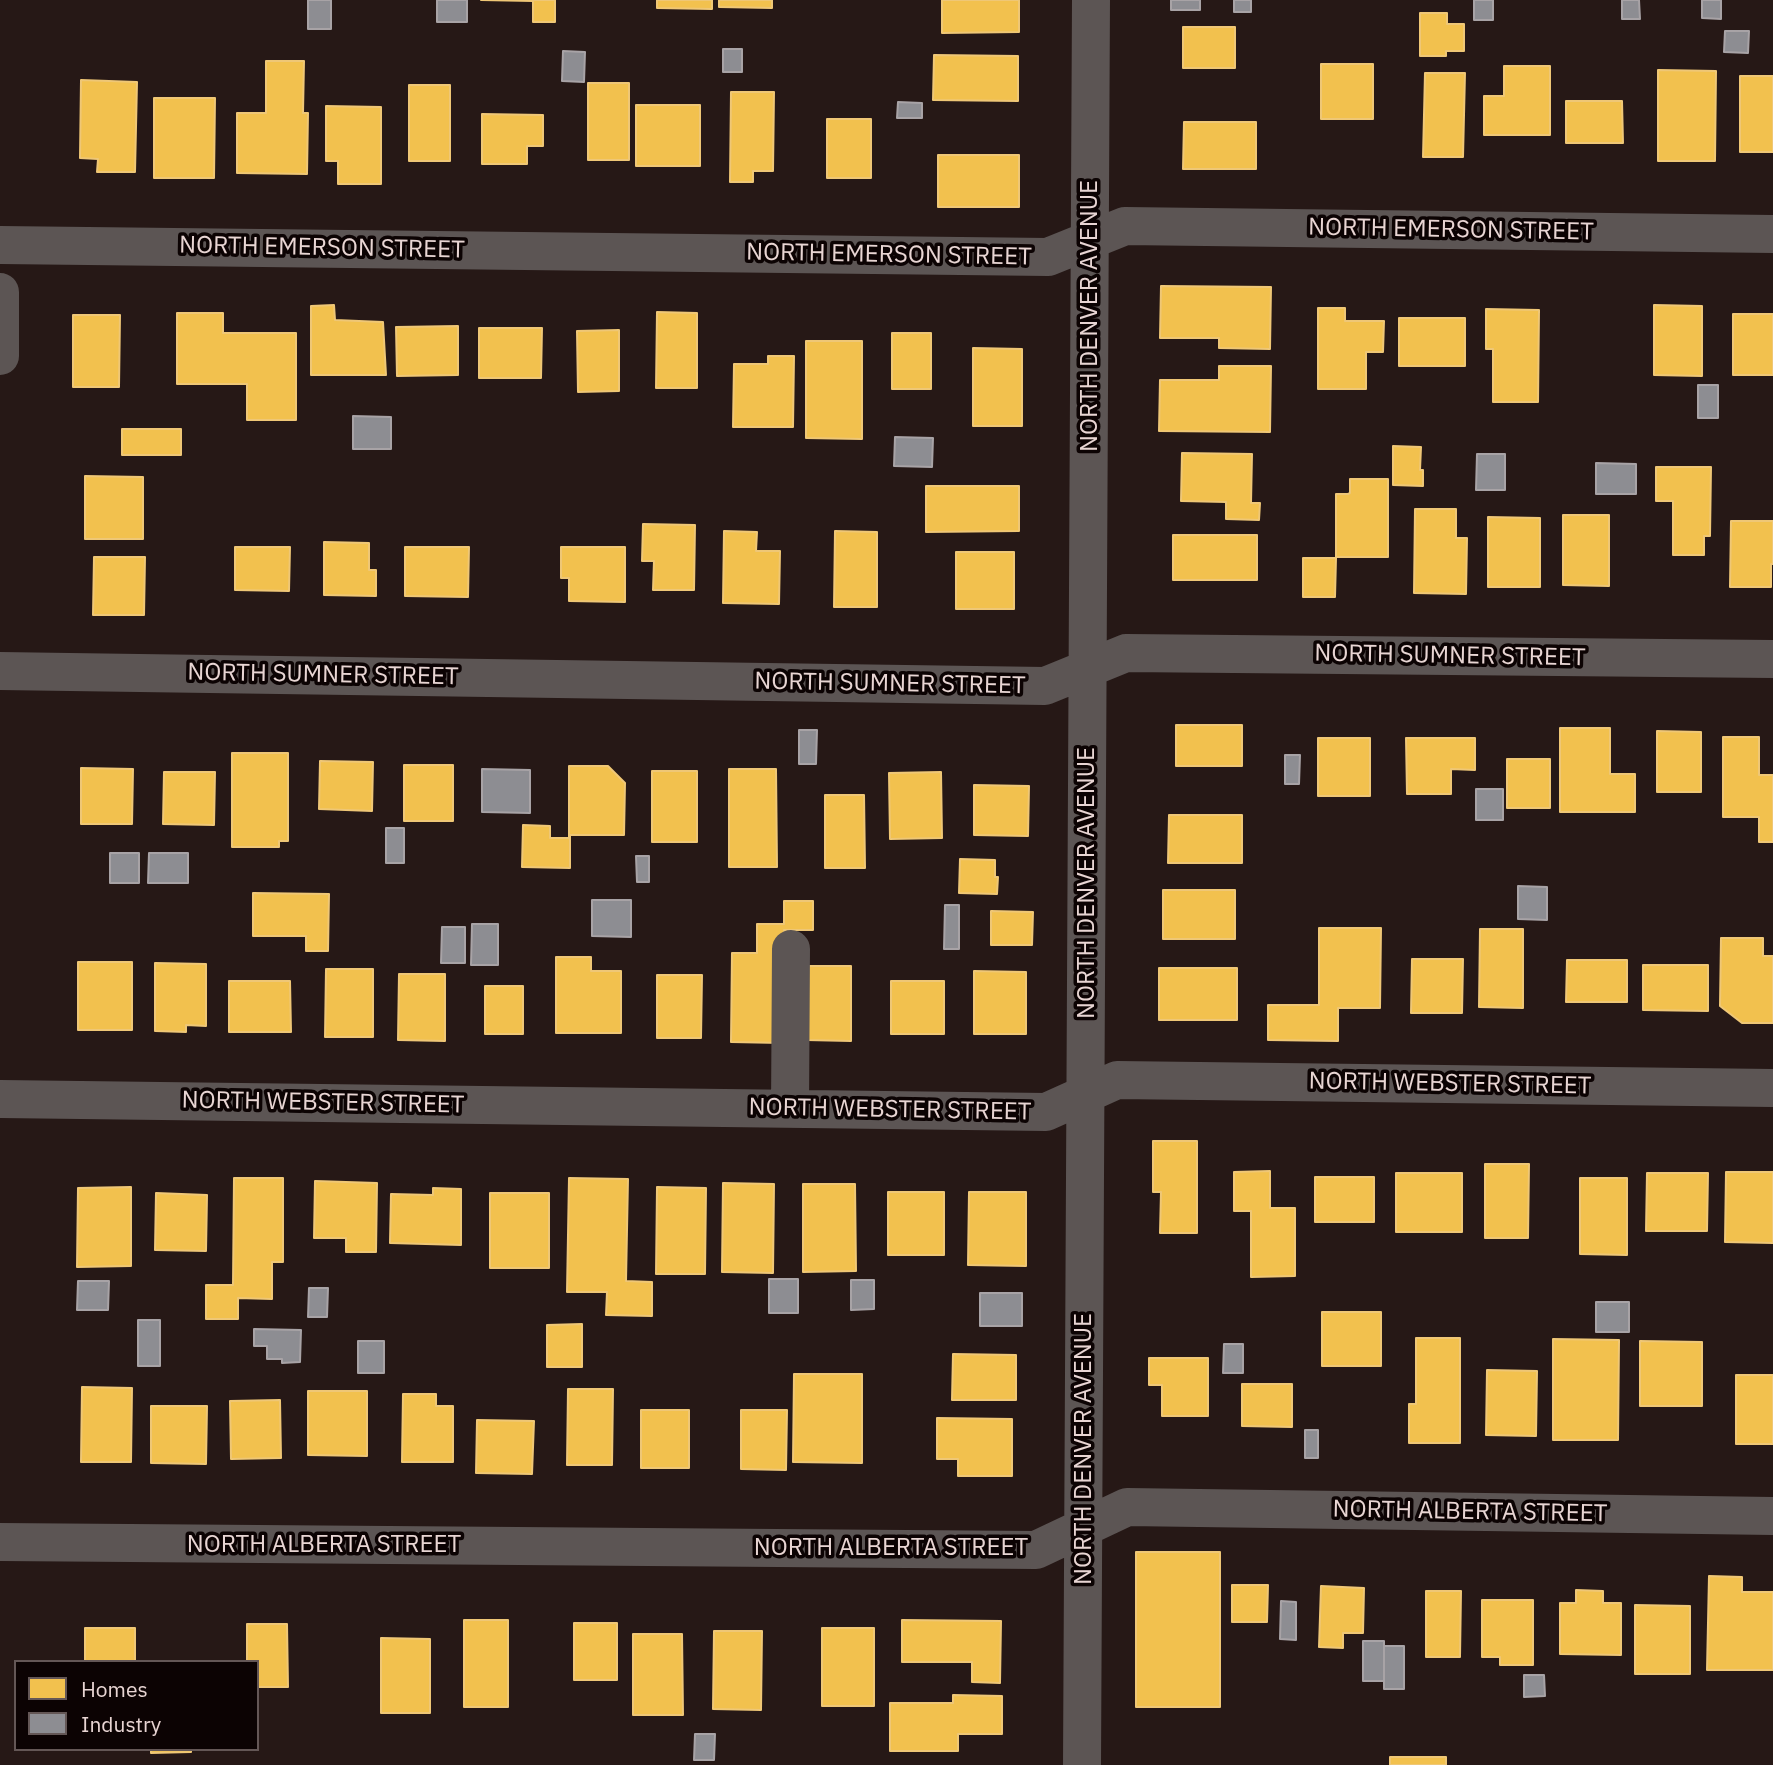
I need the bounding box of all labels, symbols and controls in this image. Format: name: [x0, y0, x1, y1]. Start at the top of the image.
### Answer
street label: NORTH DENVER AVENUE: [1076, 180, 1104, 452]
street label: NORTH EMERSON STREET: [1308, 213, 1594, 247]
street label: NORTH EMERSON STREET: [179, 231, 465, 265]
street label: NORTH EMERSON STREET: [746, 238, 1032, 272]
street label: NORTH SUMNER STREET: [1314, 639, 1586, 673]
street label: NORTH SUMNER STREET: [187, 658, 459, 692]
street label: NORTH SUMNER STREET: [754, 667, 1026, 701]
street label: NORTH DENVER AVENUE: [1073, 747, 1101, 1019]
street label: NORTH WEBSTER STREET: [1308, 1067, 1592, 1101]
street label: NORTH WEBSTER STREET: [181, 1086, 465, 1120]
street label: NORTH WEBSTER STREET: [748, 1093, 1032, 1127]
street label: NORTH DENVER AVENUE: [1070, 1313, 1098, 1585]
street label: NORTH ALBERTA STREET: [1332, 1495, 1608, 1529]
street label: NORTH ALBERTA STREET: [187, 1531, 461, 1559]
street label: NORTH ALBERTA STREET: [754, 1534, 1028, 1562]
legend: [14, 1660, 259, 1751]
text: Homes: [81, 1675, 148, 1703]
text: Industry: [81, 1710, 161, 1738]

